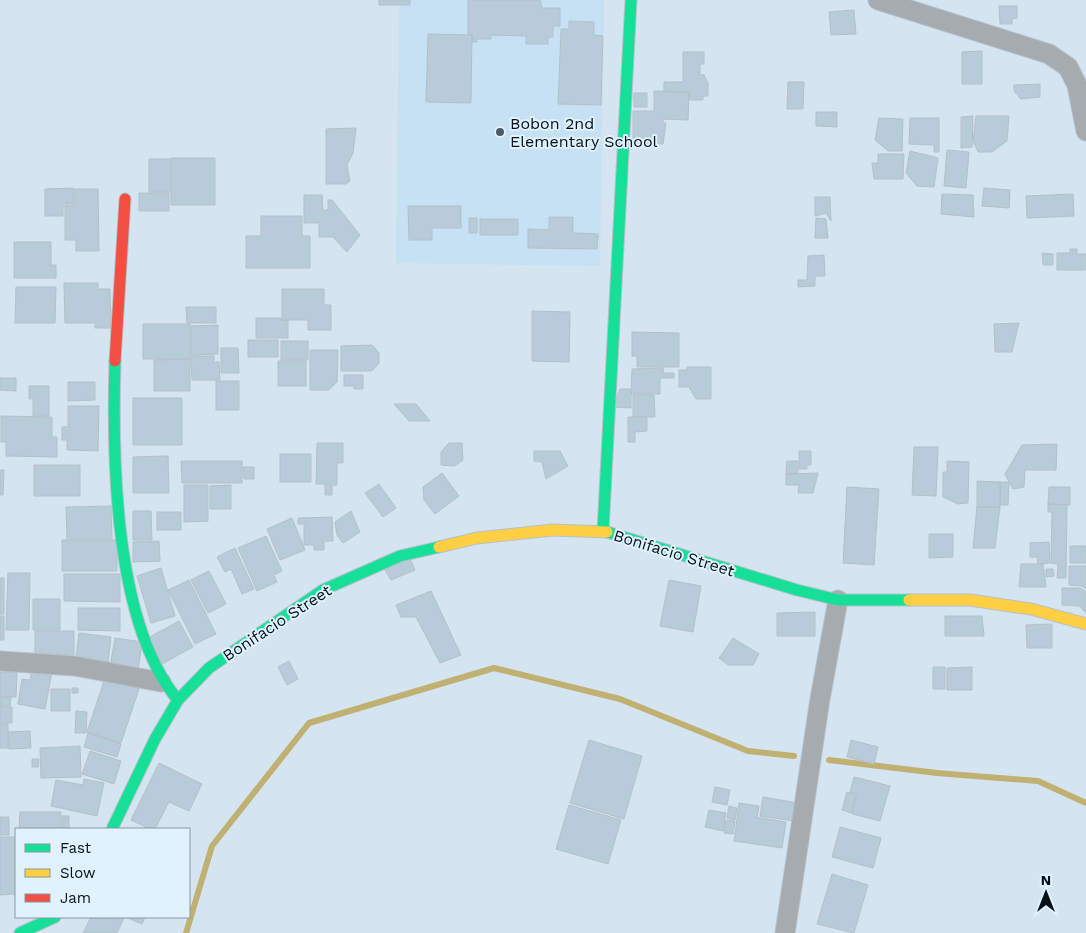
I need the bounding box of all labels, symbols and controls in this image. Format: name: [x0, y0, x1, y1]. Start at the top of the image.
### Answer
place label: Bobon 2nd Elementary School: [510, 114, 658, 151]
marker: Bobon 2nd Elementary School: [494, 126, 506, 138]
street label: Bonifacio Street: [611, 526, 737, 581]
street label: Bonifacio Street: [219, 581, 335, 665]
legend: [15, 828, 190, 918]
text: Fast: [60, 839, 92, 857]
text: Slow: [60, 864, 96, 882]
north arrow: [1021, 868, 1071, 918]
text: N: [1041, 872, 1051, 888]
text: Jam: [60, 889, 91, 907]

